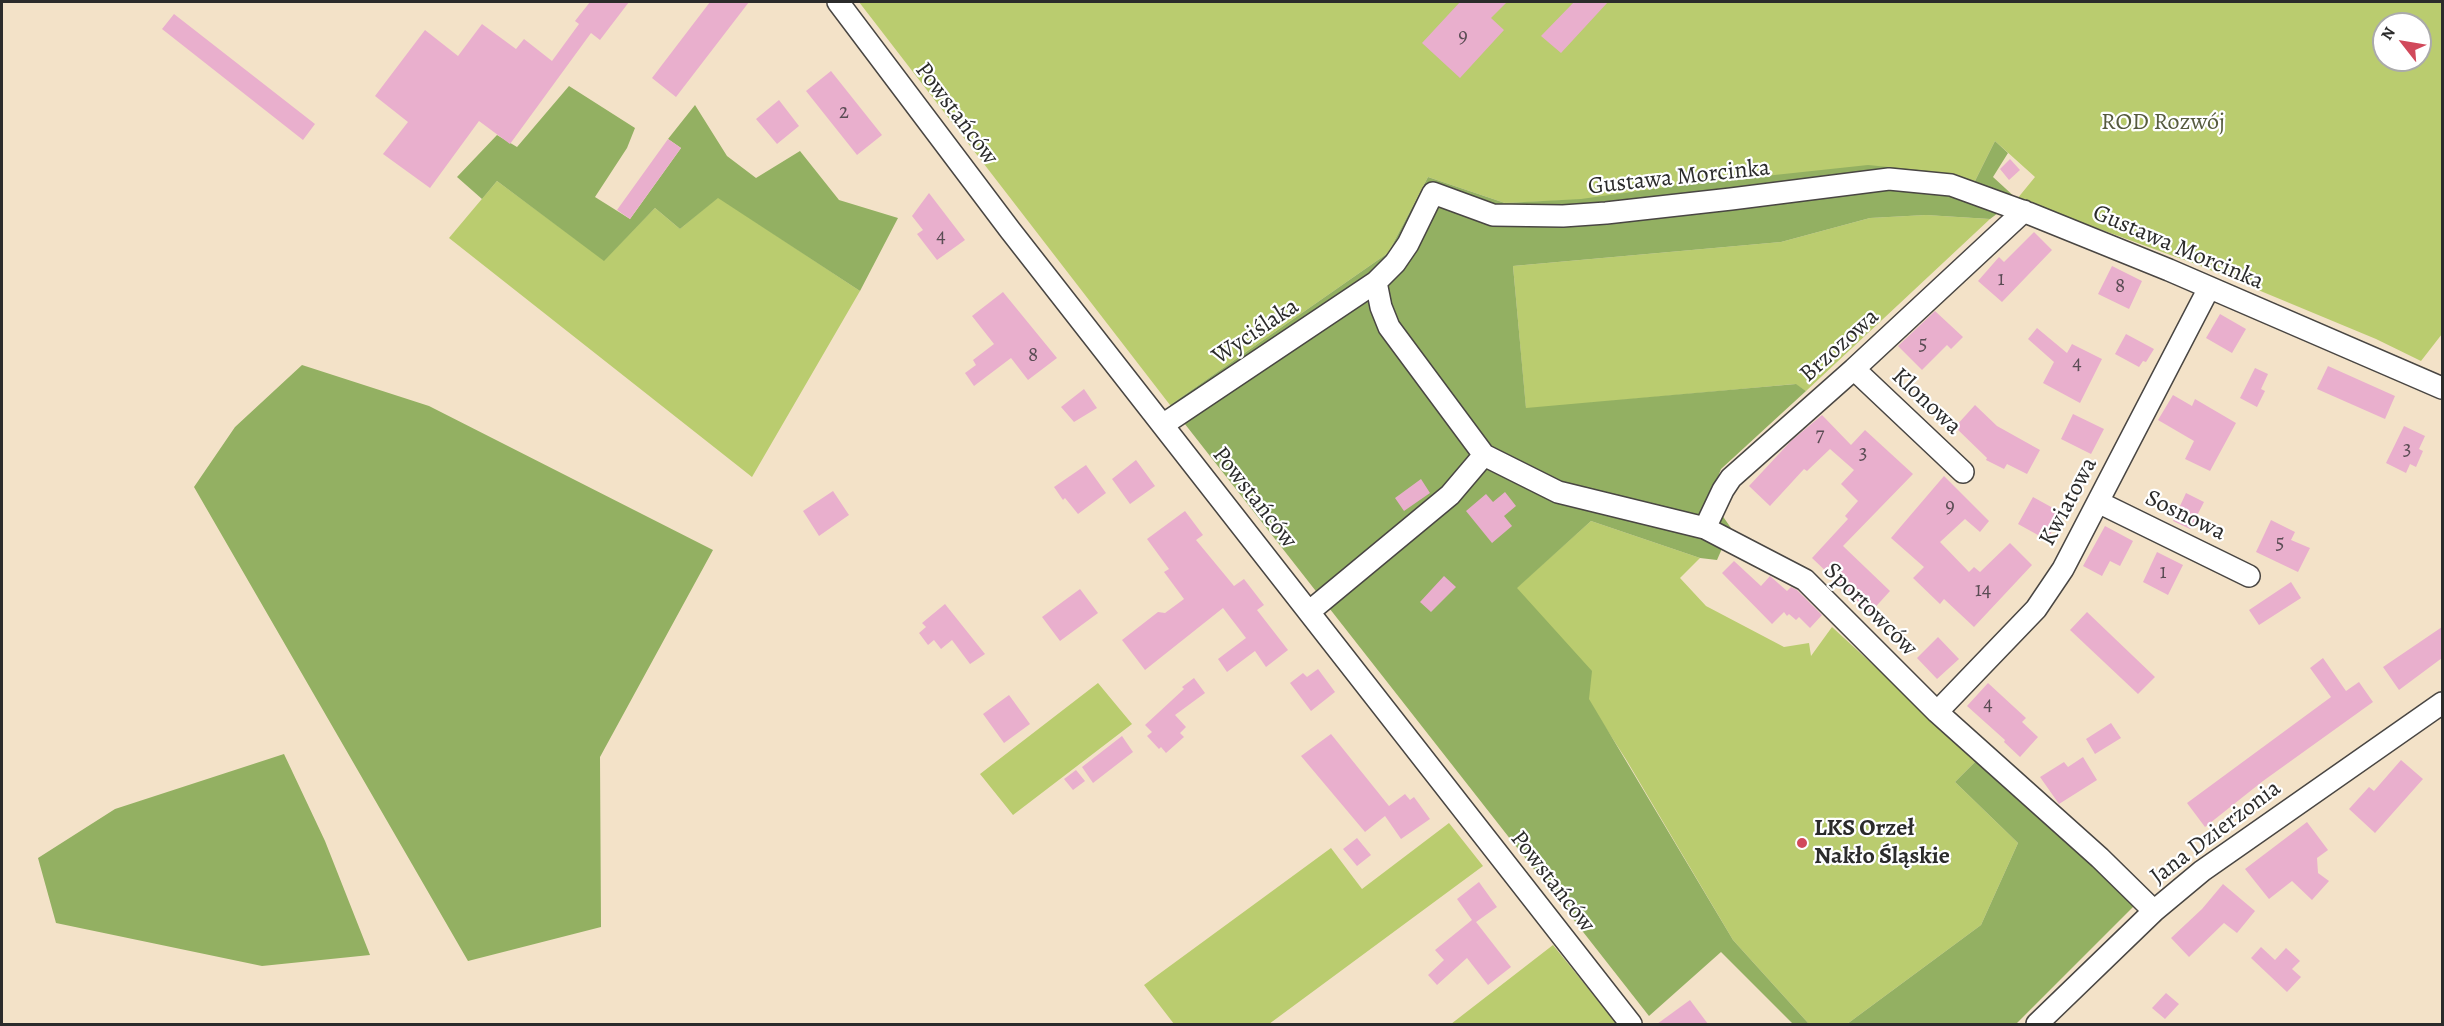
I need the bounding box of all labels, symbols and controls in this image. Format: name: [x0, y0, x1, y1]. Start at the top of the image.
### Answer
north arrow: [2372, 12, 2432, 72]
text: N: [2376, 23, 2401, 44]
house number: 9: [1458, 24, 1468, 50]
street label: Powstańców: [908, 57, 1004, 171]
house number: 2: [839, 100, 849, 126]
park label: ROD Rozwój: [2101, 109, 2225, 137]
street label: Gustawa Morcinka: [1587, 154, 1771, 202]
street label: Gustawa Morcinka: [2088, 199, 2268, 297]
house number: 4: [936, 224, 946, 250]
house number: 1: [1997, 267, 2005, 293]
house number: 8: [2115, 274, 2125, 300]
street label: Wyciślaka: [1207, 293, 1305, 371]
street label: Brzozowa: [1794, 303, 1886, 389]
house number: 5: [1918, 332, 1928, 358]
house number: 8: [1028, 343, 1038, 369]
house number: 4: [2072, 351, 2082, 377]
street label: Klonowa: [1885, 362, 1967, 442]
house number: 7: [1816, 423, 1824, 449]
house number: 3: [2403, 437, 2411, 463]
street label: Powstańców: [1205, 441, 1303, 555]
house number: 3: [1859, 441, 1867, 467]
street label: Kwiatowa: [2034, 453, 2104, 551]
street label: Sosnowa: [2140, 484, 2230, 548]
house number: 9: [1945, 494, 1955, 520]
house number: 5: [2275, 531, 2285, 557]
street label: Sportowców: [1817, 557, 1923, 663]
house number: 1: [2159, 560, 2167, 586]
house number: 14: [1975, 578, 1991, 604]
house number: 4: [1983, 692, 1993, 718]
street label: Jana Dzierżonia: [2145, 775, 2287, 891]
place label: LKS Orzeł Nakło Śląskie: [1814, 815, 1950, 871]
street label: Powstańców: [1503, 825, 1601, 939]
marker: LKS Orzeł Nakło Śląskie: [1795, 836, 1809, 850]

